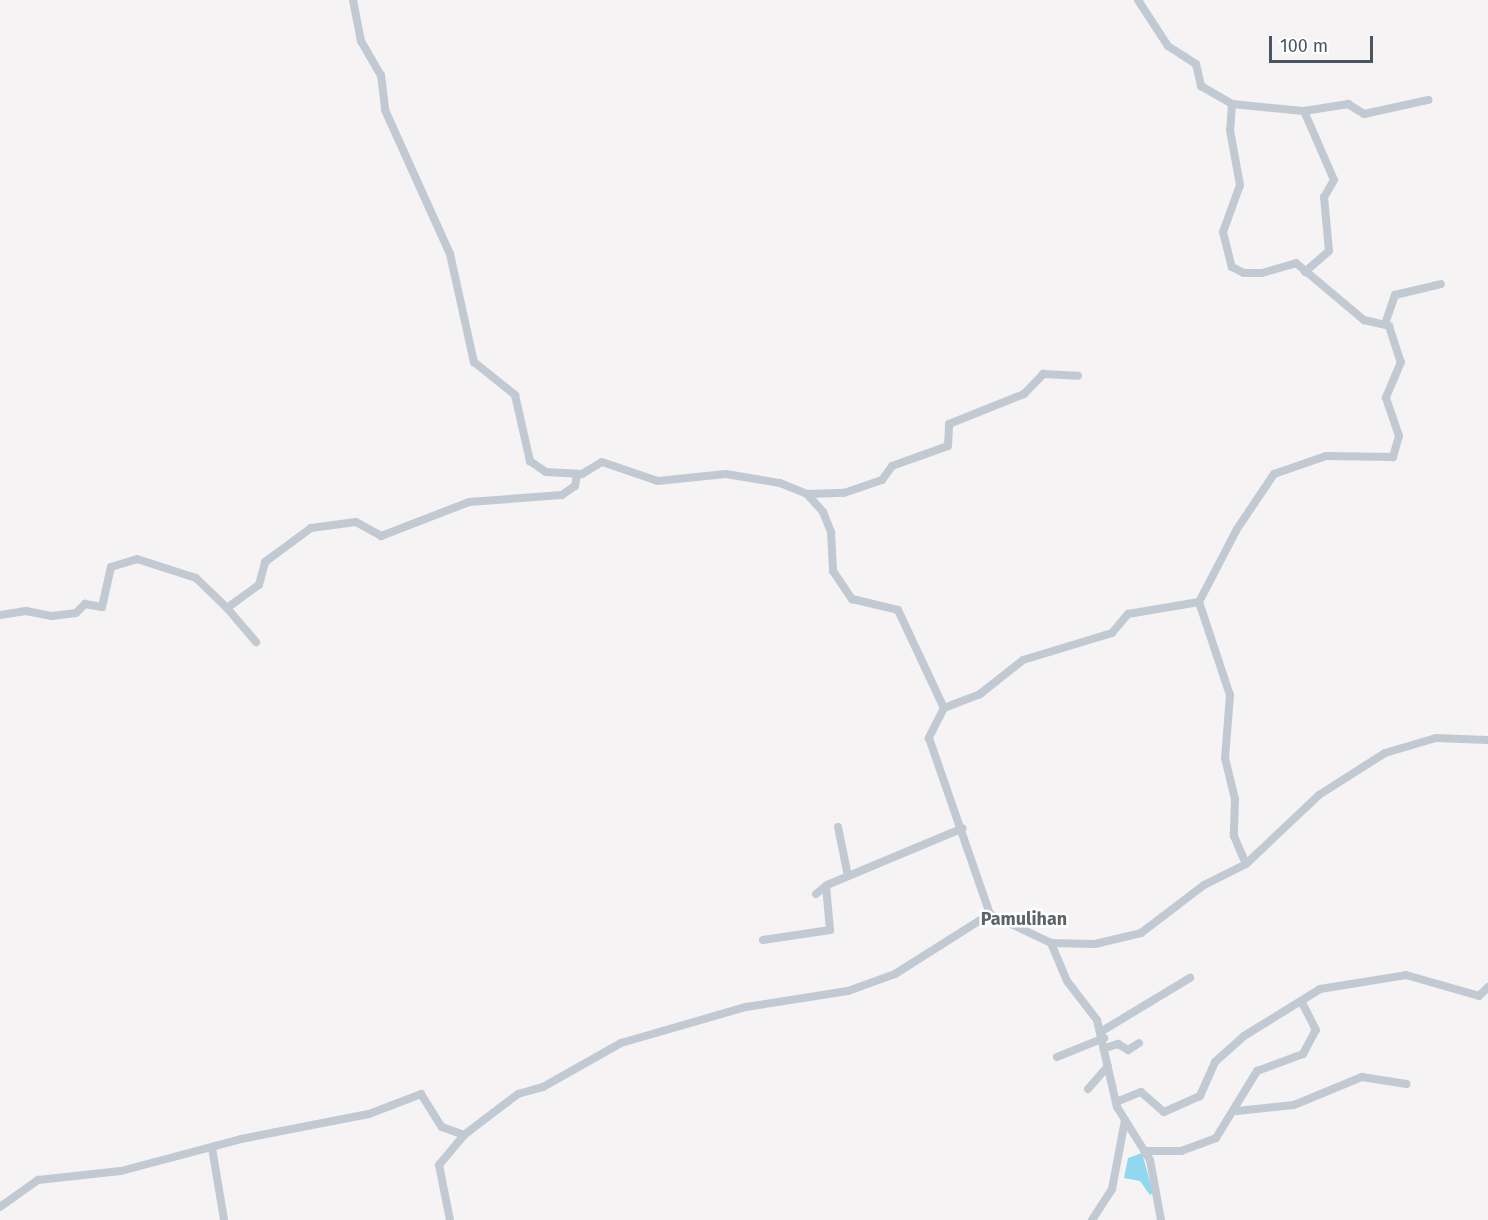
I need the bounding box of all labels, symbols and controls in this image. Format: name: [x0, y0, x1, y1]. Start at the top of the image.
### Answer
scale bar: [1272, 24, 1376, 62]
text: 100 m: [1280, 35, 1328, 57]
district label: Pamulihan: [981, 908, 1067, 930]

